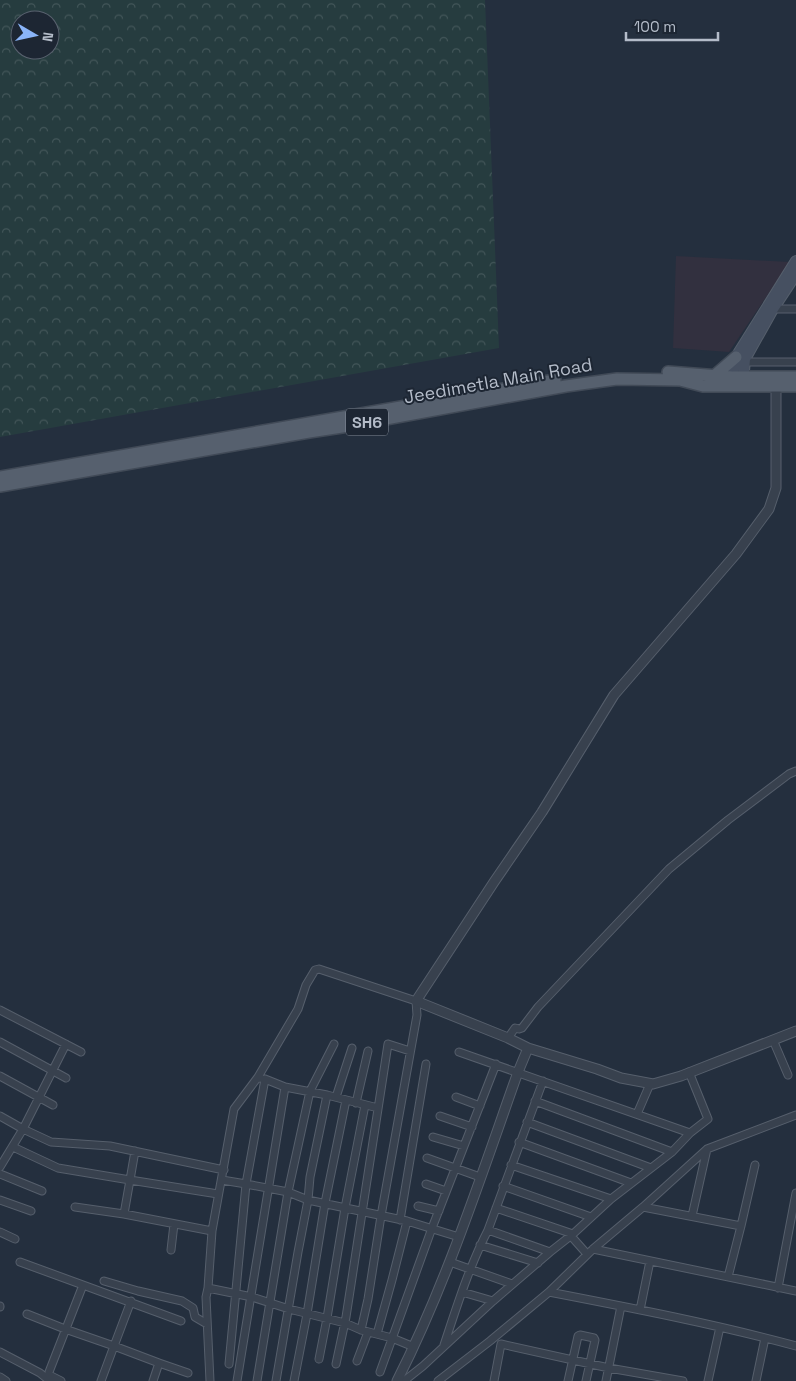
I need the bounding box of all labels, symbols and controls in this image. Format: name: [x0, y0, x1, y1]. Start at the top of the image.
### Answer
north arrow: [10, 10, 60, 60]
scale bar: [626, 10, 718, 42]
text: 100 m: [634, 17, 676, 36]
text: N: [38, 31, 57, 43]
street label: Jeedimetla Main Road: [402, 353, 594, 408]
road number: SH6: [346, 408, 388, 436]

